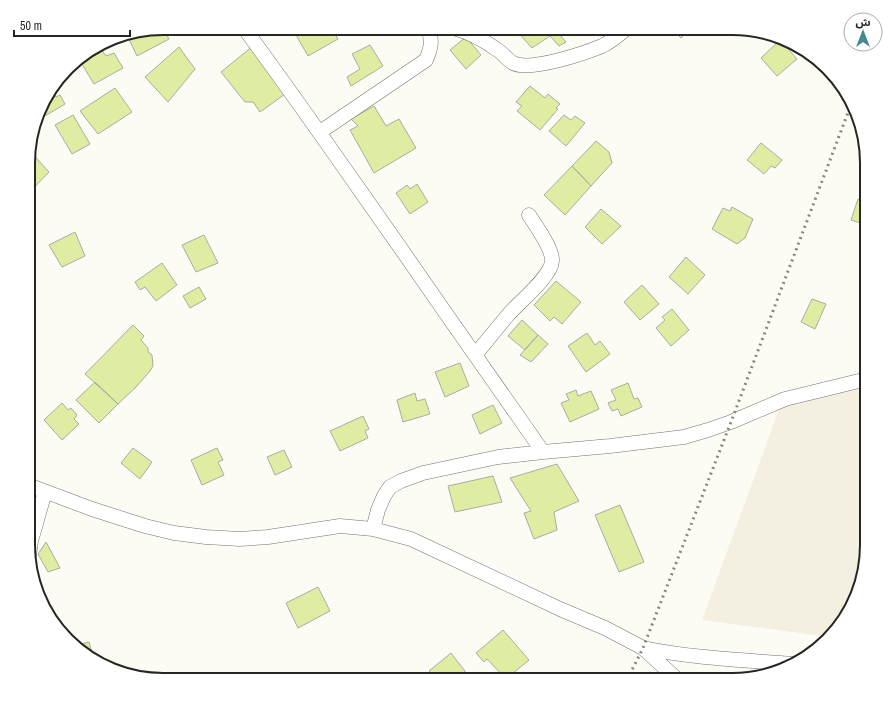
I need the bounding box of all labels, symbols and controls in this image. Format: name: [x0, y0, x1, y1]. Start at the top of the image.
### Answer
scale bar: [14, 12, 130, 38]
north arrow: [843, 12, 883, 52]
text: ش: [855, 15, 871, 29]
text: 50 m: [20, 18, 42, 34]

